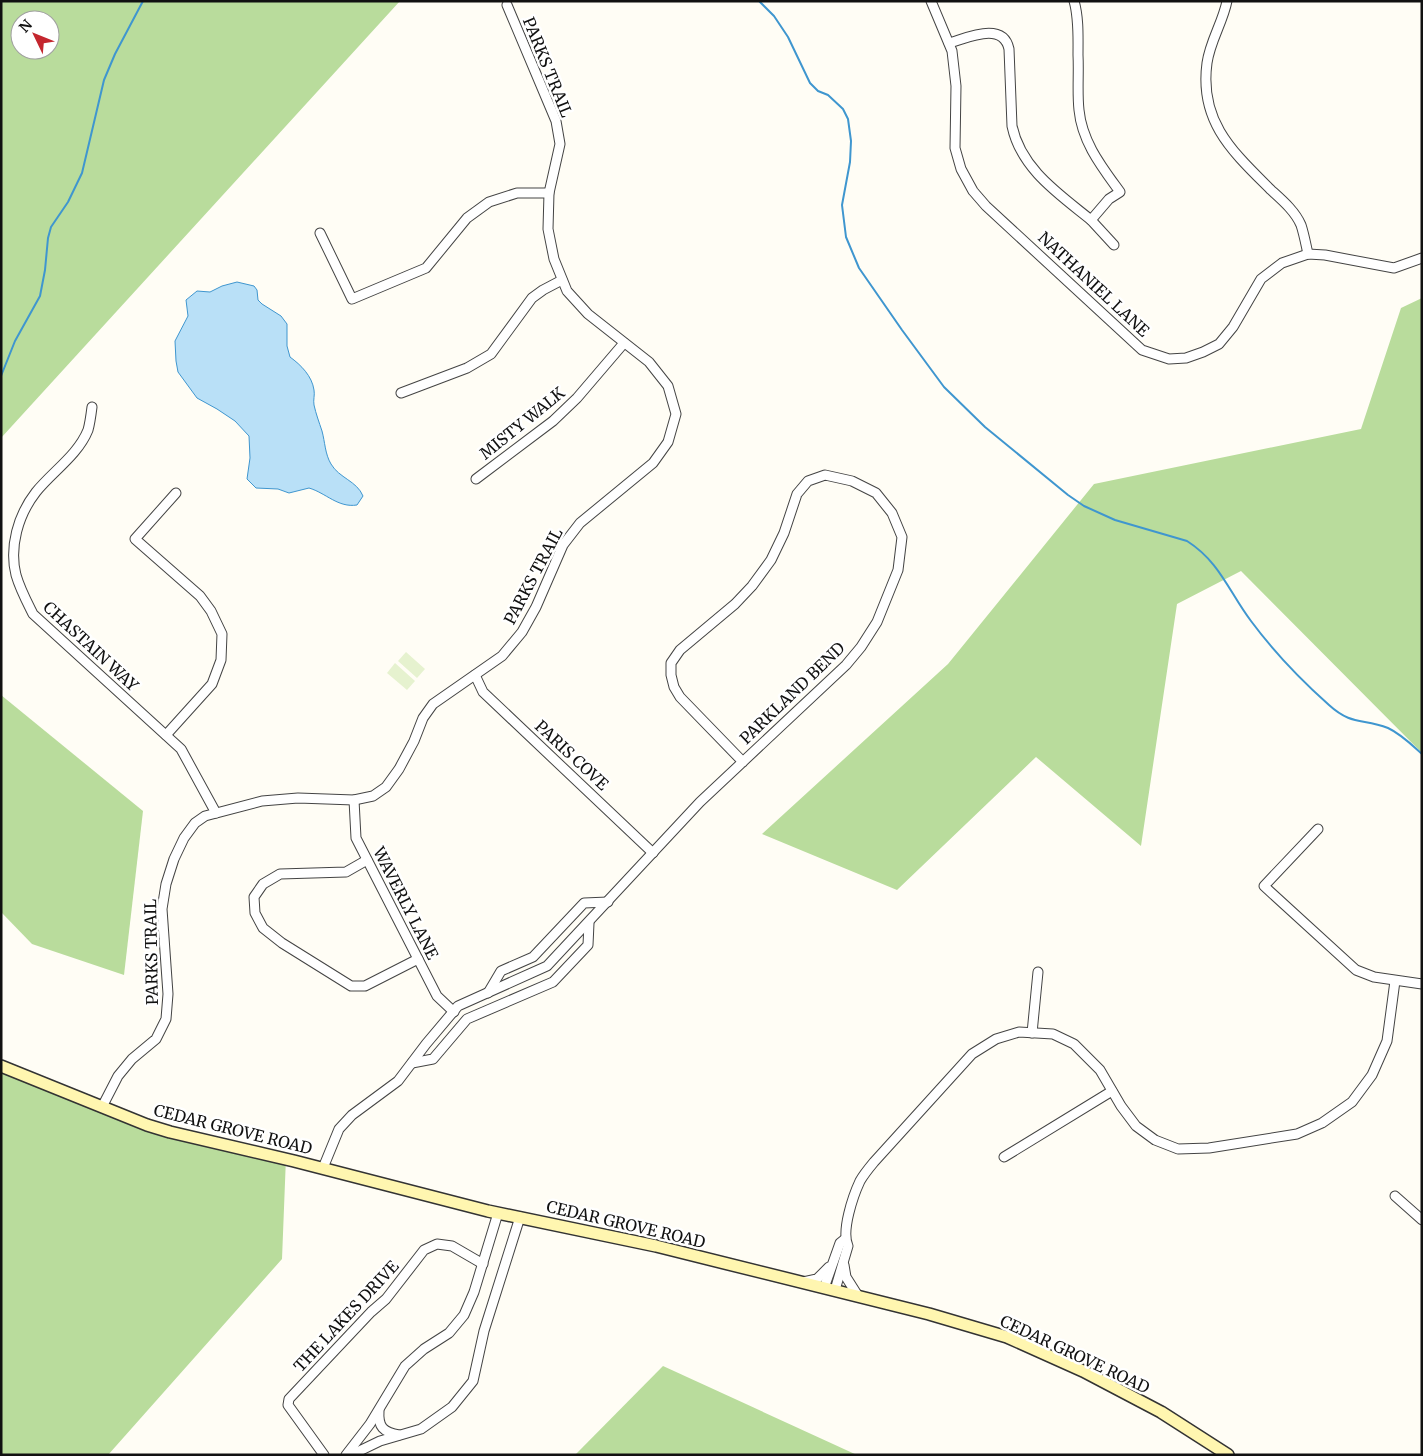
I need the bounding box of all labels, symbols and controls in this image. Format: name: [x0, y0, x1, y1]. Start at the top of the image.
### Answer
north arrow: [10, 10, 60, 60]
street label: PARKS TRAIL: [519, 14, 577, 120]
text: N: [15, 16, 36, 36]
street label: NATHANIEL LANE: [1034, 227, 1154, 341]
street label: MISTY WALK: [475, 382, 569, 463]
street label: PARKS TRAIL: [499, 524, 567, 628]
street label: CHASTAIN WAY: [39, 597, 143, 696]
street label: PARKLAND BEND: [735, 638, 849, 748]
street label: PARIS COVE: [531, 716, 614, 795]
street label: WAVERLY LANE: [369, 843, 443, 963]
street label: PARKS TRAIL: [140, 899, 162, 1005]
street label: CEDAR GROVE ROAD: [152, 1100, 314, 1158]
street label: CEDAR GROVE ROAD: [545, 1196, 707, 1252]
street label: THE LAKES DRIVE: [289, 1256, 403, 1376]
street label: CEDAR GROVE ROAD: [997, 1311, 1153, 1397]

